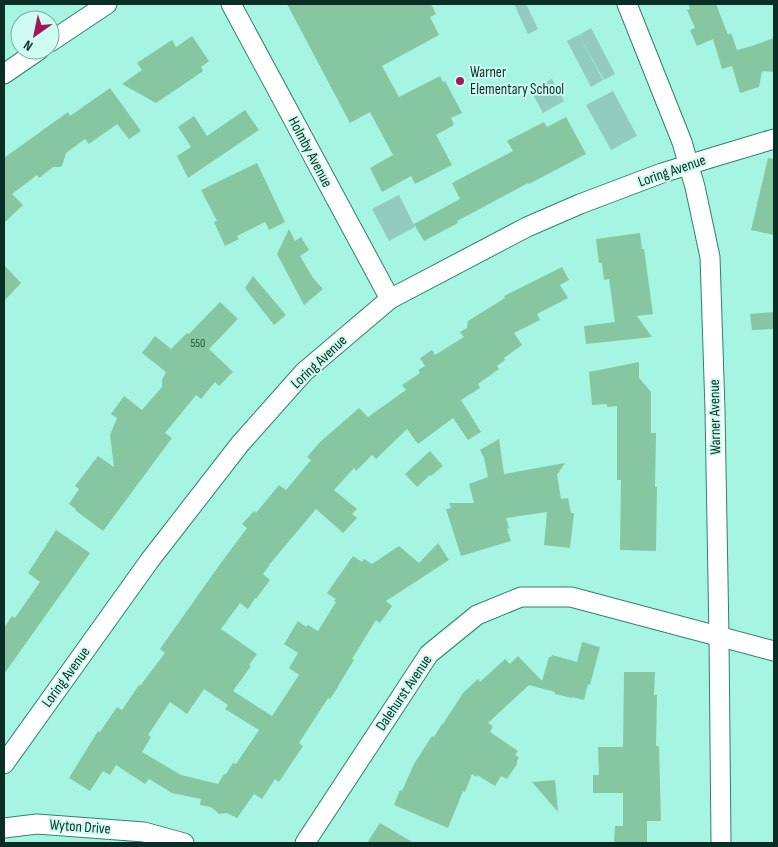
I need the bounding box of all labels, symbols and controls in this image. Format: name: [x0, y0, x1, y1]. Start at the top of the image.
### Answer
north arrow: [10, 10, 60, 60]
text: N: [20, 36, 36, 55]
place label: Warner Elementary School: [470, 63, 564, 99]
marker: Warner Elementary School: [454, 75, 466, 87]
street label: Holmby Avenue: [283, 113, 337, 191]
street label: Loring Avenue: [636, 151, 708, 191]
street label: Loring Avenue: [287, 331, 351, 393]
house number: 550: [191, 336, 205, 351]
street label: Warner Avenue: [705, 379, 725, 455]
street label: Loring Avenue: [38, 643, 94, 711]
street label: Dalehurst Avenue: [372, 651, 436, 735]
street label: Wyton Drive: [49, 815, 111, 839]

